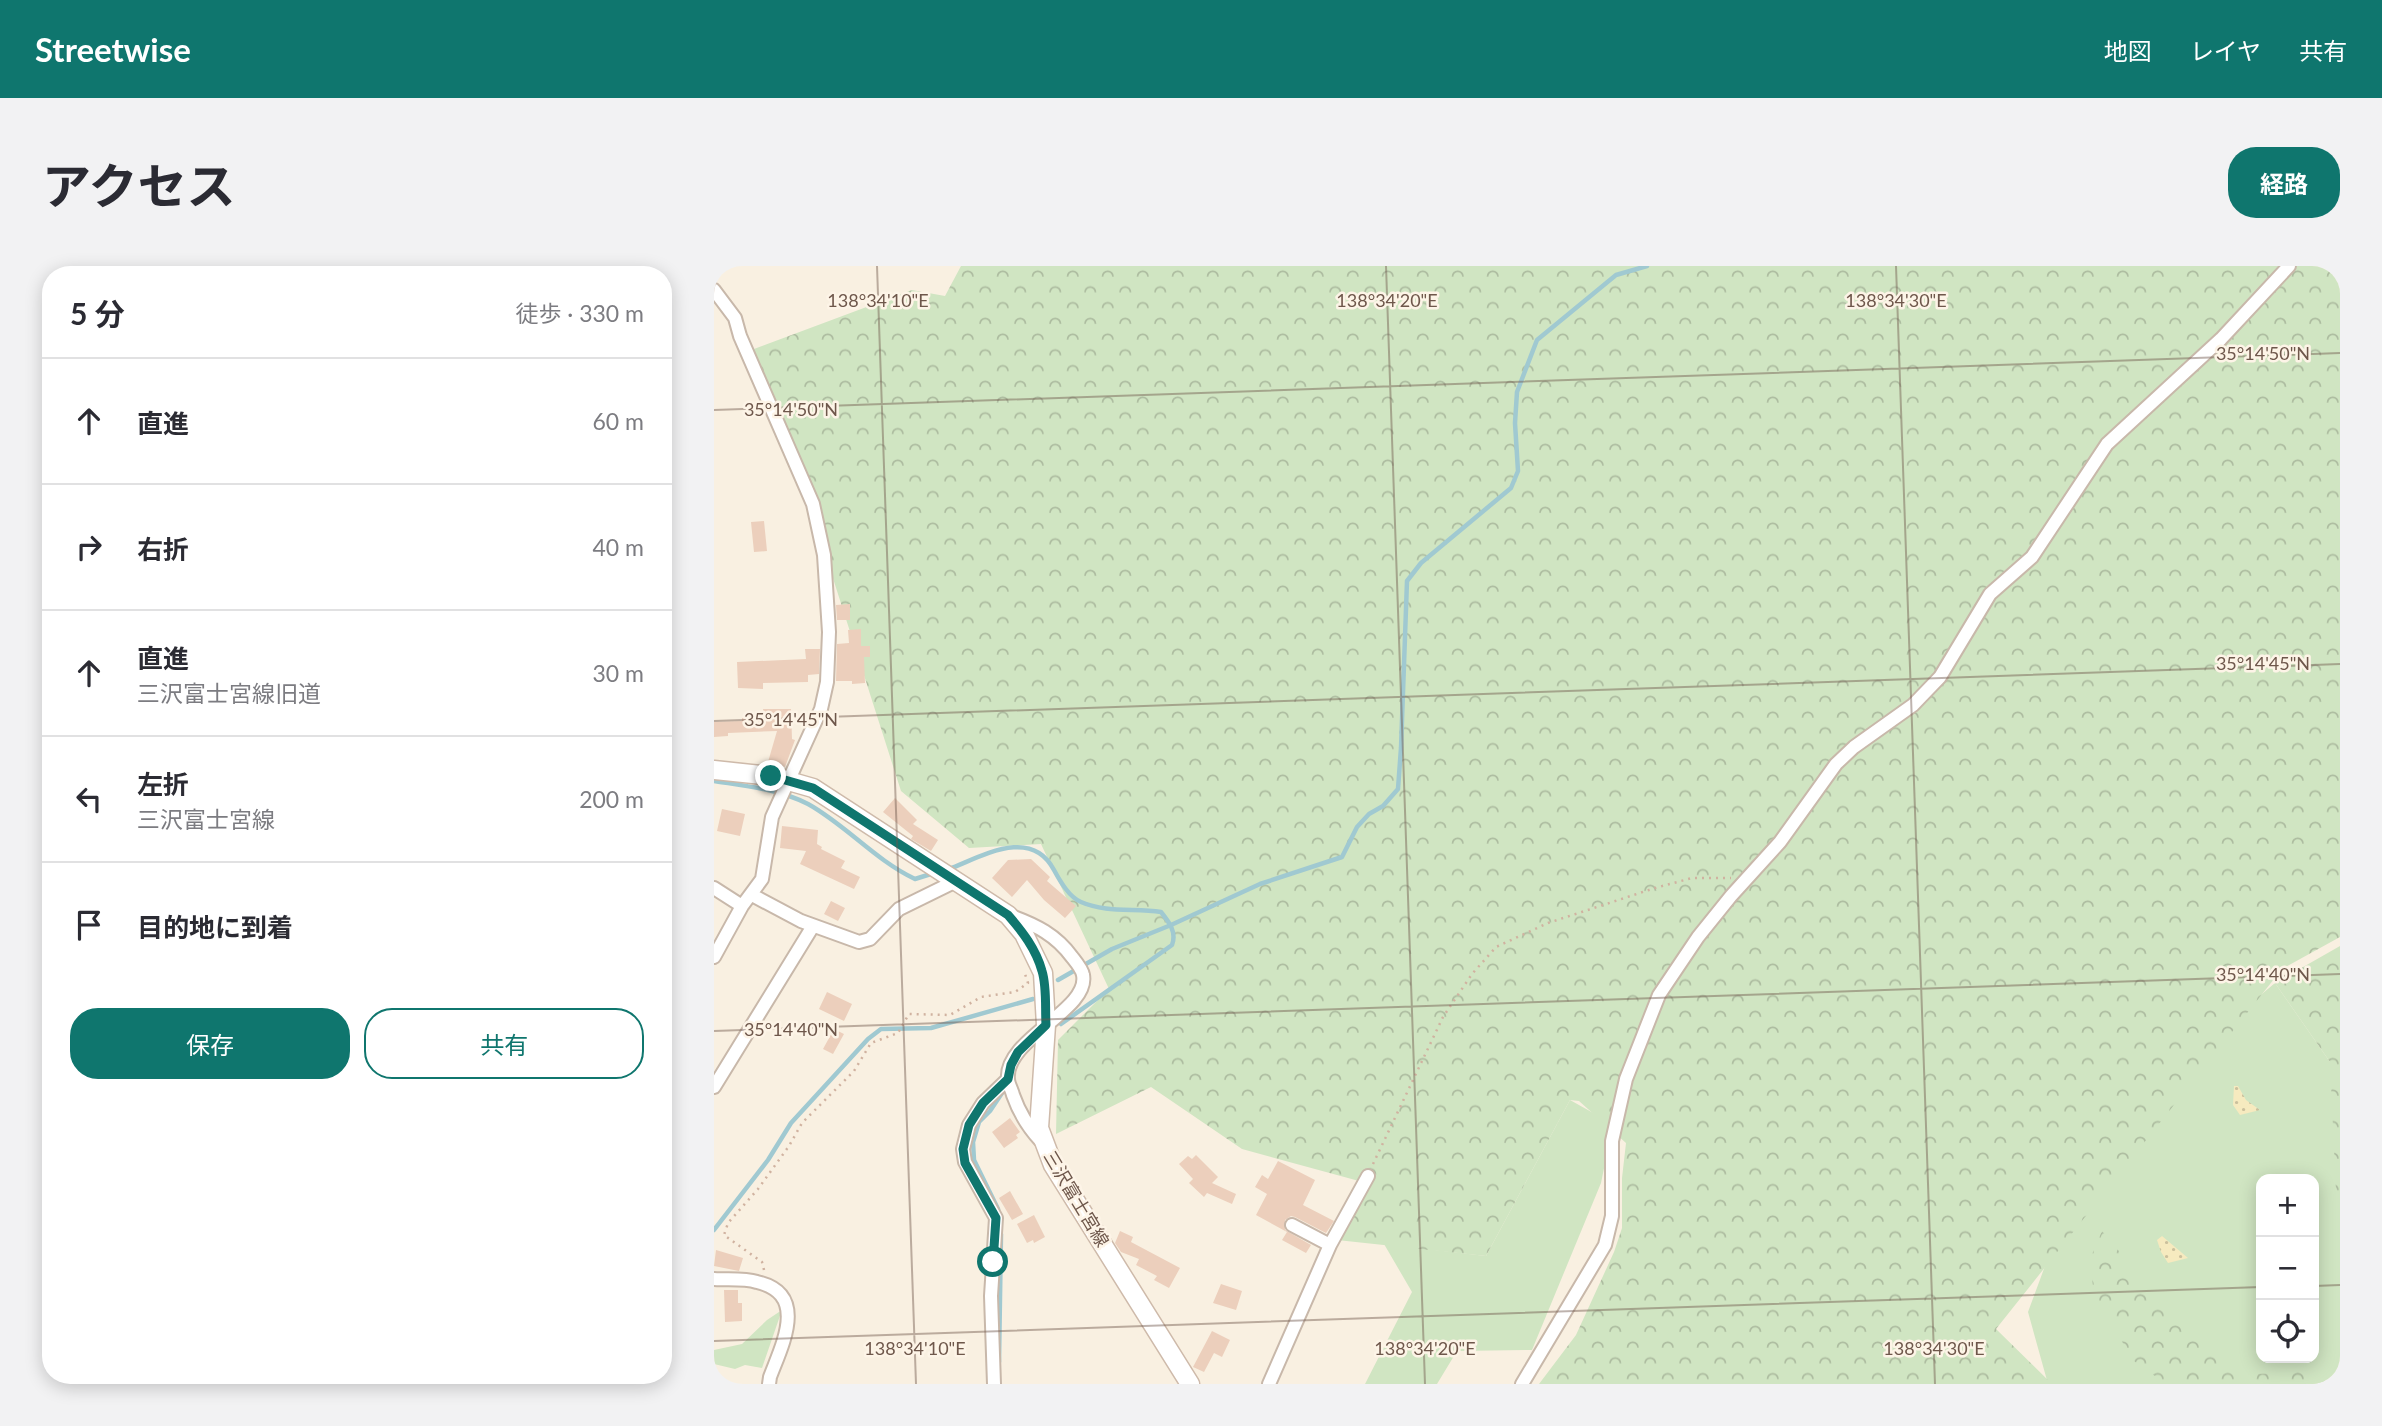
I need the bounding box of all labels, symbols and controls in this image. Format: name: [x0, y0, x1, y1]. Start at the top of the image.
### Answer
text: Streetwise: [35, 29, 191, 69]
text: 地図: [2104, 36, 2152, 65]
text: レイヤ: [2190, 36, 2261, 65]
text: 共有: [2299, 36, 2347, 65]
button: 経路: [2228, 147, 2340, 218]
text: アクセス: [42, 156, 236, 214]
text: 138°34'10"E: [827, 289, 929, 311]
text: 138°34'20"E: [1336, 289, 1438, 311]
text: 138°34'30"E: [1845, 289, 1947, 311]
text: 5 分: [70, 295, 125, 331]
text: 徒歩 · 330 m: [515, 299, 644, 327]
text: 35°14'50"N: [2216, 342, 2310, 364]
text: 35°14'50"N: [744, 398, 838, 420]
icon: ahead: [70, 402, 108, 440]
text: 直進: [137, 407, 189, 439]
text: 60 m: [593, 407, 644, 435]
icon: right: [70, 528, 108, 566]
text: 右折: [137, 533, 189, 565]
text: 40 m: [593, 533, 644, 561]
text: 直進: [137, 642, 189, 674]
text: 35°14'45"N: [2216, 652, 2310, 674]
icon: ahead: [70, 654, 108, 692]
text: 30 m: [593, 659, 644, 687]
text: 三沢富士宮線旧道: [137, 679, 321, 707]
text: 35°14'45"N: [744, 708, 838, 730]
route end: [755, 760, 786, 791]
text: 左折: [137, 768, 189, 800]
icon: left: [70, 780, 108, 818]
text: 200 m: [579, 785, 644, 813]
text: 三沢富士宮線: [137, 805, 275, 833]
icon: arrive: [70, 906, 108, 944]
text: 目的地に到着: [137, 911, 293, 943]
text: 35°14'40"N: [2216, 963, 2310, 985]
button: 保存: [70, 1008, 350, 1079]
button: 共有: [364, 1008, 644, 1079]
text: 35°14'40"N: [744, 1018, 838, 1040]
street label: 三沢富士宮線: [1040, 1147, 1114, 1250]
map controls: [2256, 1174, 2319, 1363]
button: +: [2256, 1174, 2319, 1237]
button: −: [2256, 1237, 2319, 1300]
route start: [977, 1246, 1008, 1277]
button: locate: [2256, 1300, 2319, 1363]
text: 138°34'10"E: [864, 1337, 966, 1359]
text: 138°34'20"E: [1374, 1337, 1476, 1359]
text: 138°34'30"E: [1883, 1337, 1985, 1359]

